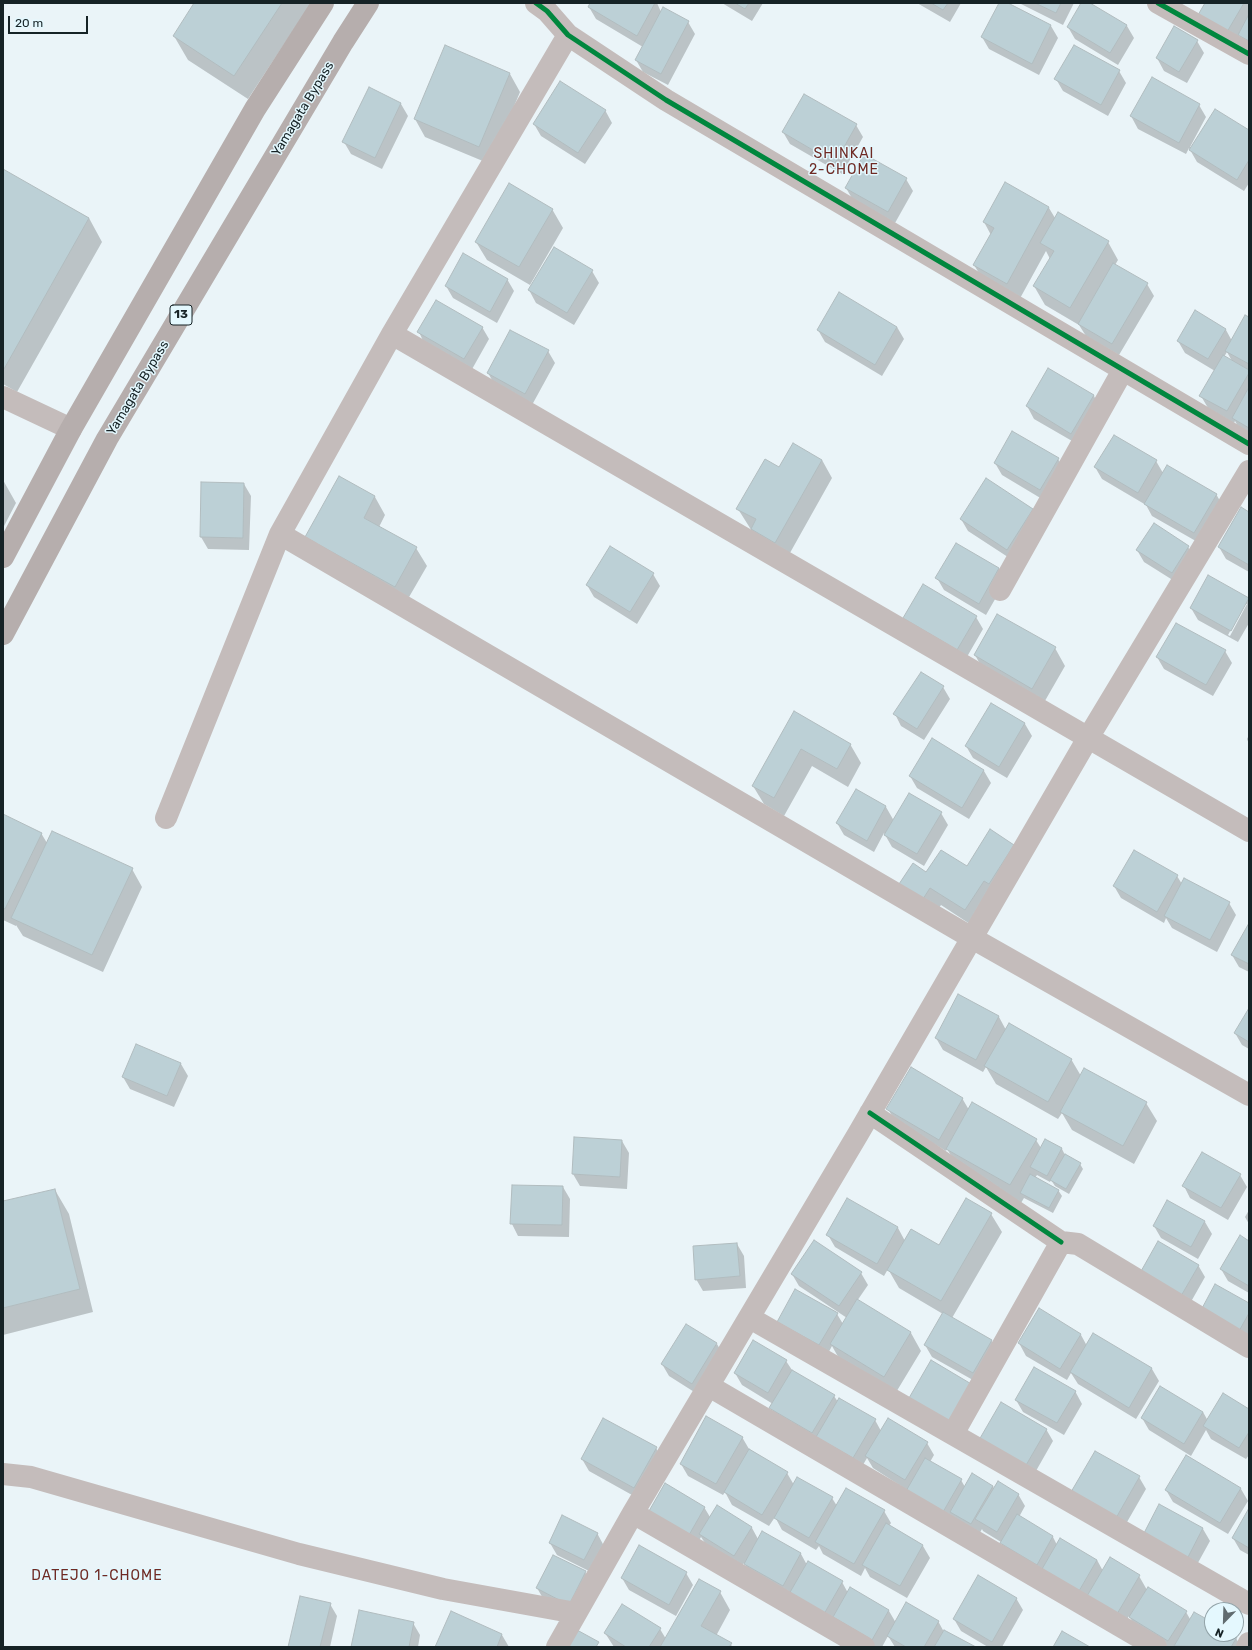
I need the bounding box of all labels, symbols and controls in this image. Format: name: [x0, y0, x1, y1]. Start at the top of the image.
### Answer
scale bar: [10, 8, 90, 34]
text: 20 m: [15, 16, 43, 30]
street label: Yamagata Bypass: [269, 59, 337, 159]
district label: SHINKAI 2-CHOME: [809, 146, 879, 178]
road number: 13: [170, 305, 192, 325]
street label: Yamagata Bypass: [104, 338, 172, 438]
district label: DATEJO 1-CHOME: [31, 1568, 163, 1584]
north arrow: [1204, 1602, 1244, 1642]
text: N: [1213, 1625, 1226, 1640]

